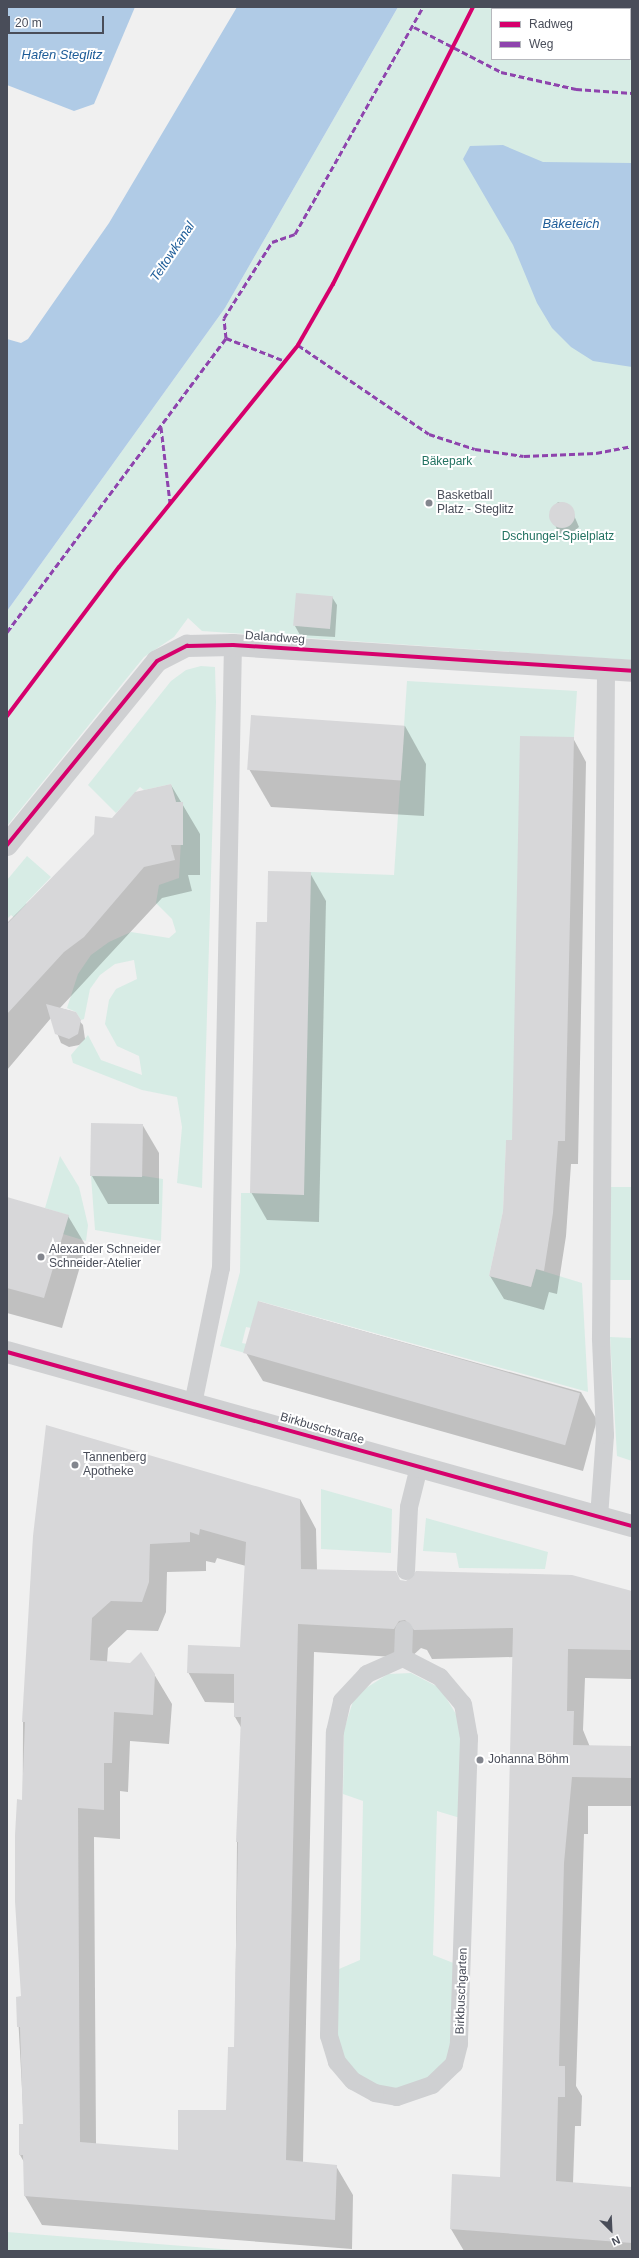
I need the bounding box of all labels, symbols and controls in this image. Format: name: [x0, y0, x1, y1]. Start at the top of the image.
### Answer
scale bar: [10, 8, 106, 34]
legend: [491, 8, 631, 60]
text: 20 m: [15, 16, 42, 30]
text: Radweg: [529, 17, 573, 31]
text: Weg: [529, 37, 553, 51]
water label: Hafen Steglitz: [22, 47, 102, 63]
water label: Bäketeich: [542, 216, 600, 232]
water label: Teltowkanal: [147, 219, 199, 285]
park label: Bäkepark: [422, 455, 472, 469]
place label: Basketball Platz - Steglitz: [437, 489, 514, 517]
marker: Basketball Platz - Steglitz: [424, 498, 434, 508]
park label: Dschungel-Spielplatz: [502, 530, 614, 544]
street label: Dalandweg: [245, 629, 305, 647]
place label: Alexander Schneider Schneider-Atelier: [49, 1243, 160, 1271]
marker: Alexander Schneider Schneider-Atelier: [36, 1252, 46, 1262]
street label: Birkbuschstraße: [278, 1410, 366, 1448]
place label: Tannenberg Apotheke: [83, 1451, 146, 1479]
marker: Tannenberg Apotheke: [70, 1460, 80, 1470]
place label: Johanna Böhm: [488, 1753, 569, 1767]
marker: Johanna Böhm: [475, 1755, 485, 1765]
street label: Birkbuschgarten: [453, 1947, 471, 2035]
north arrow: [591, 2210, 631, 2250]
text: N: [610, 2234, 622, 2248]

